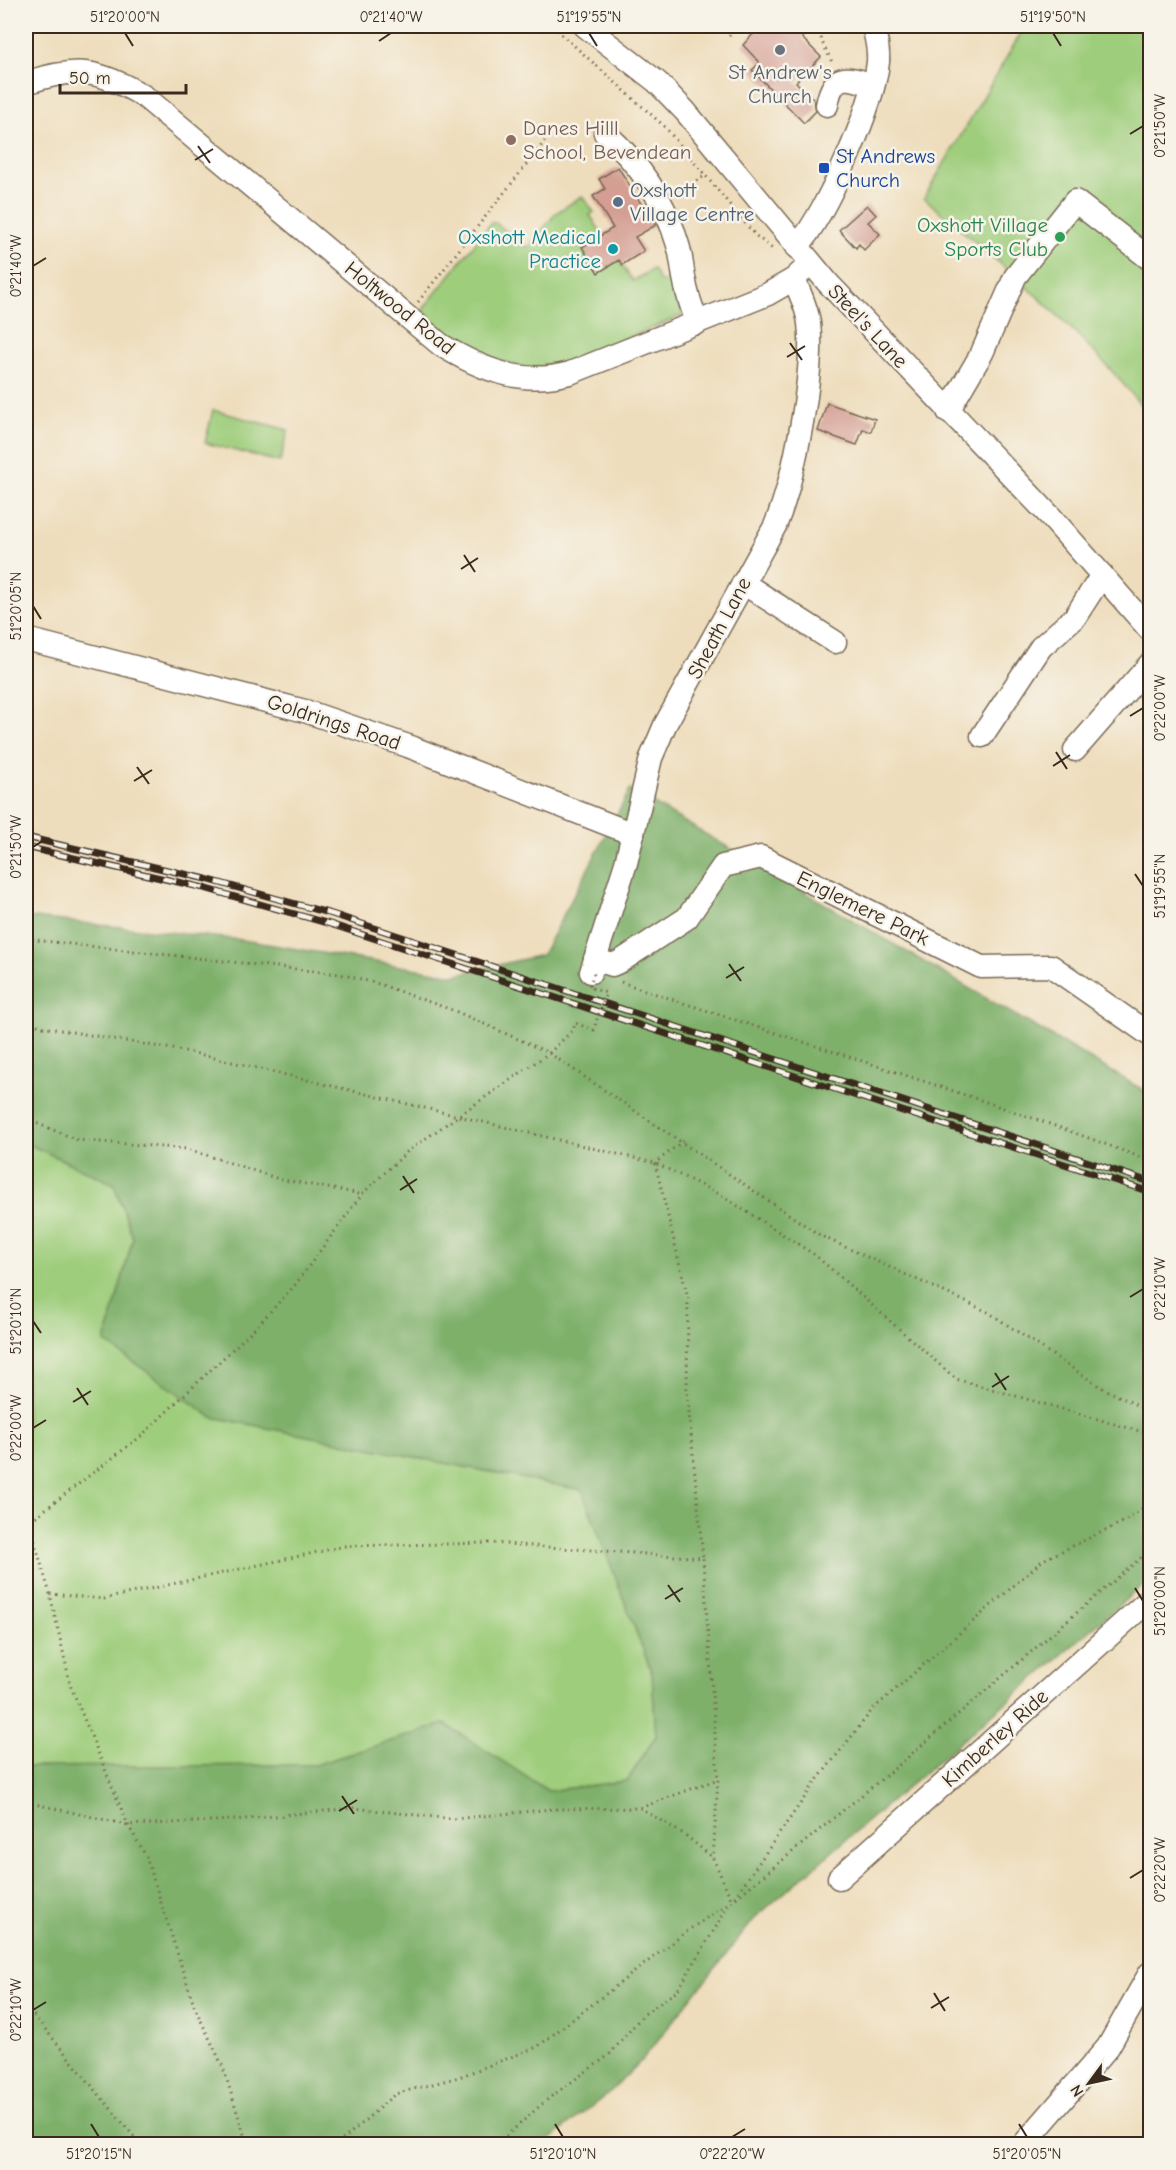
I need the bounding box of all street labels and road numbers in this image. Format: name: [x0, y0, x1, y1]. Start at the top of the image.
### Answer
street label: Holtwood Road: [340, 256, 460, 360]
street label: Steel's Lane: [823, 279, 913, 373]
street label: Sheath Lane: [682, 573, 756, 683]
street label: Goldrings Road: [264, 689, 404, 755]
street label: Englemere Park: [793, 866, 933, 950]
street label: Kimberley Ride: [937, 1684, 1053, 1792]

